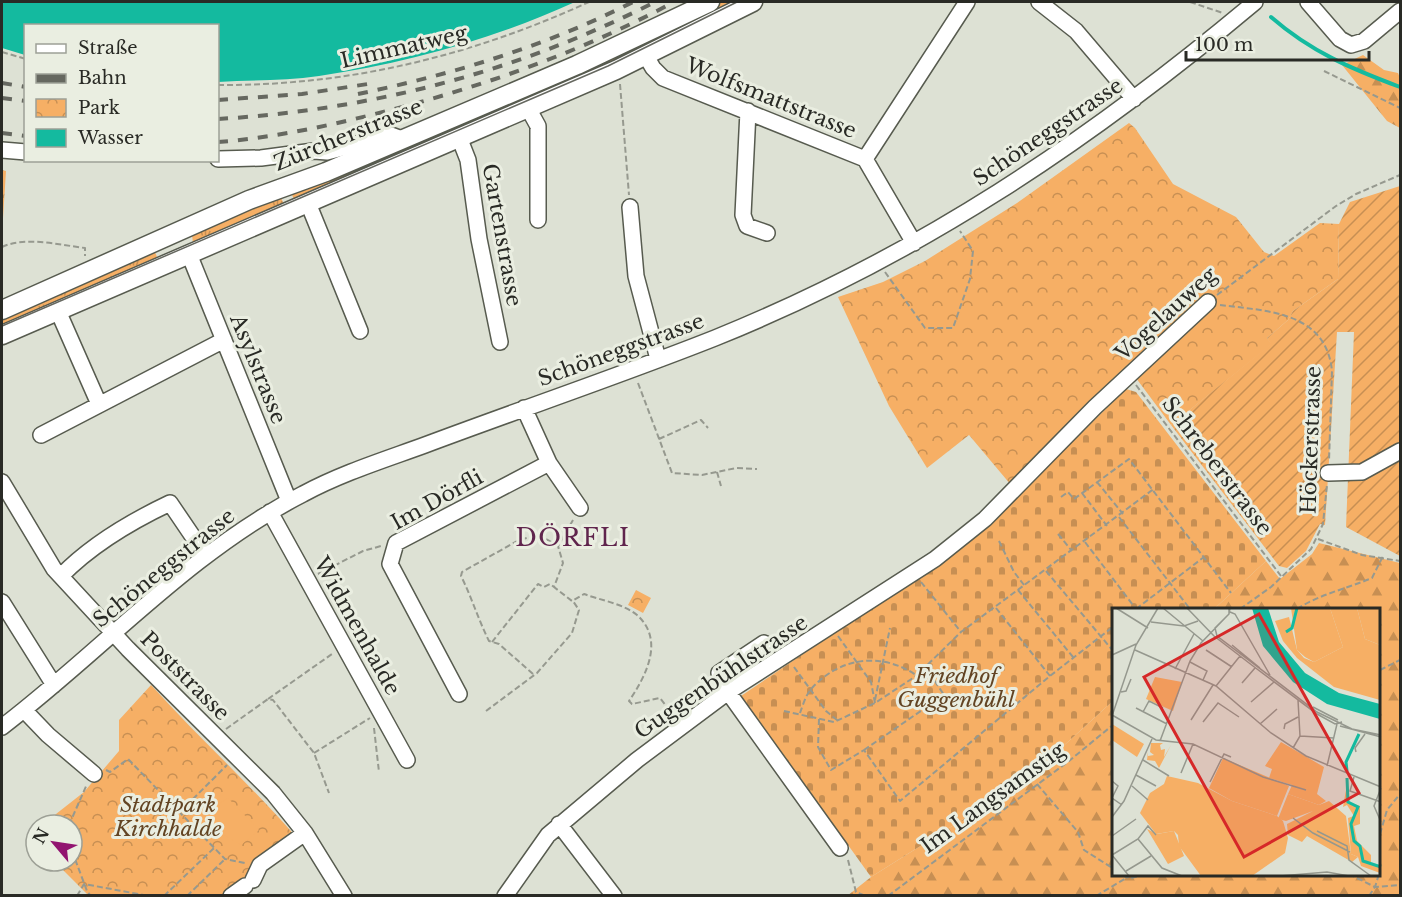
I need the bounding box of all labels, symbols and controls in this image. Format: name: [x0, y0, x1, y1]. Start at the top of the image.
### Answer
street label: Limmatweg: [338, 20, 470, 74]
legend: [24, 24, 219, 162]
scale bar: [1186, 24, 1369, 62]
text: 100 m: [1195, 34, 1253, 56]
text: Straße: [78, 37, 138, 59]
street label: Wolfsmattstrasse: [681, 51, 860, 144]
text: Bahn: [78, 67, 127, 89]
street label: Schöneggstrasse: [968, 72, 1128, 192]
street label: Zürcherstrasse: [270, 93, 426, 177]
text: Park: [78, 97, 120, 119]
text: Wasser: [77, 127, 143, 149]
street label: Gartenstrasse: [477, 162, 527, 308]
street label: Vogelauweg: [1109, 261, 1222, 367]
street label: Schöneggstrasse: [534, 308, 708, 392]
street label: Asylstrasse: [224, 309, 292, 428]
street label: Höckerstrasse: [1295, 365, 1327, 515]
street label: Schreberstrasse: [1156, 391, 1278, 541]
street label: Im Dörfli: [387, 464, 487, 536]
street label: Schöneggstrasse: [88, 503, 240, 633]
district label: DÖRFLI: [515, 523, 631, 552]
street label: Widmenhalde: [308, 551, 406, 700]
inset map: [1112, 608, 1381, 876]
street label: Guggenbühlstrasse: [629, 609, 813, 745]
street label: Poststrasse: [135, 626, 235, 726]
park label: Friedhof Guggenbühl: [897, 663, 1015, 713]
street label: Im Langsamstig: [916, 737, 1071, 859]
park label: Stadtpark Kirchhalde: [113, 792, 222, 842]
north arrow: [24, 813, 84, 873]
text: N: [28, 824, 53, 847]

